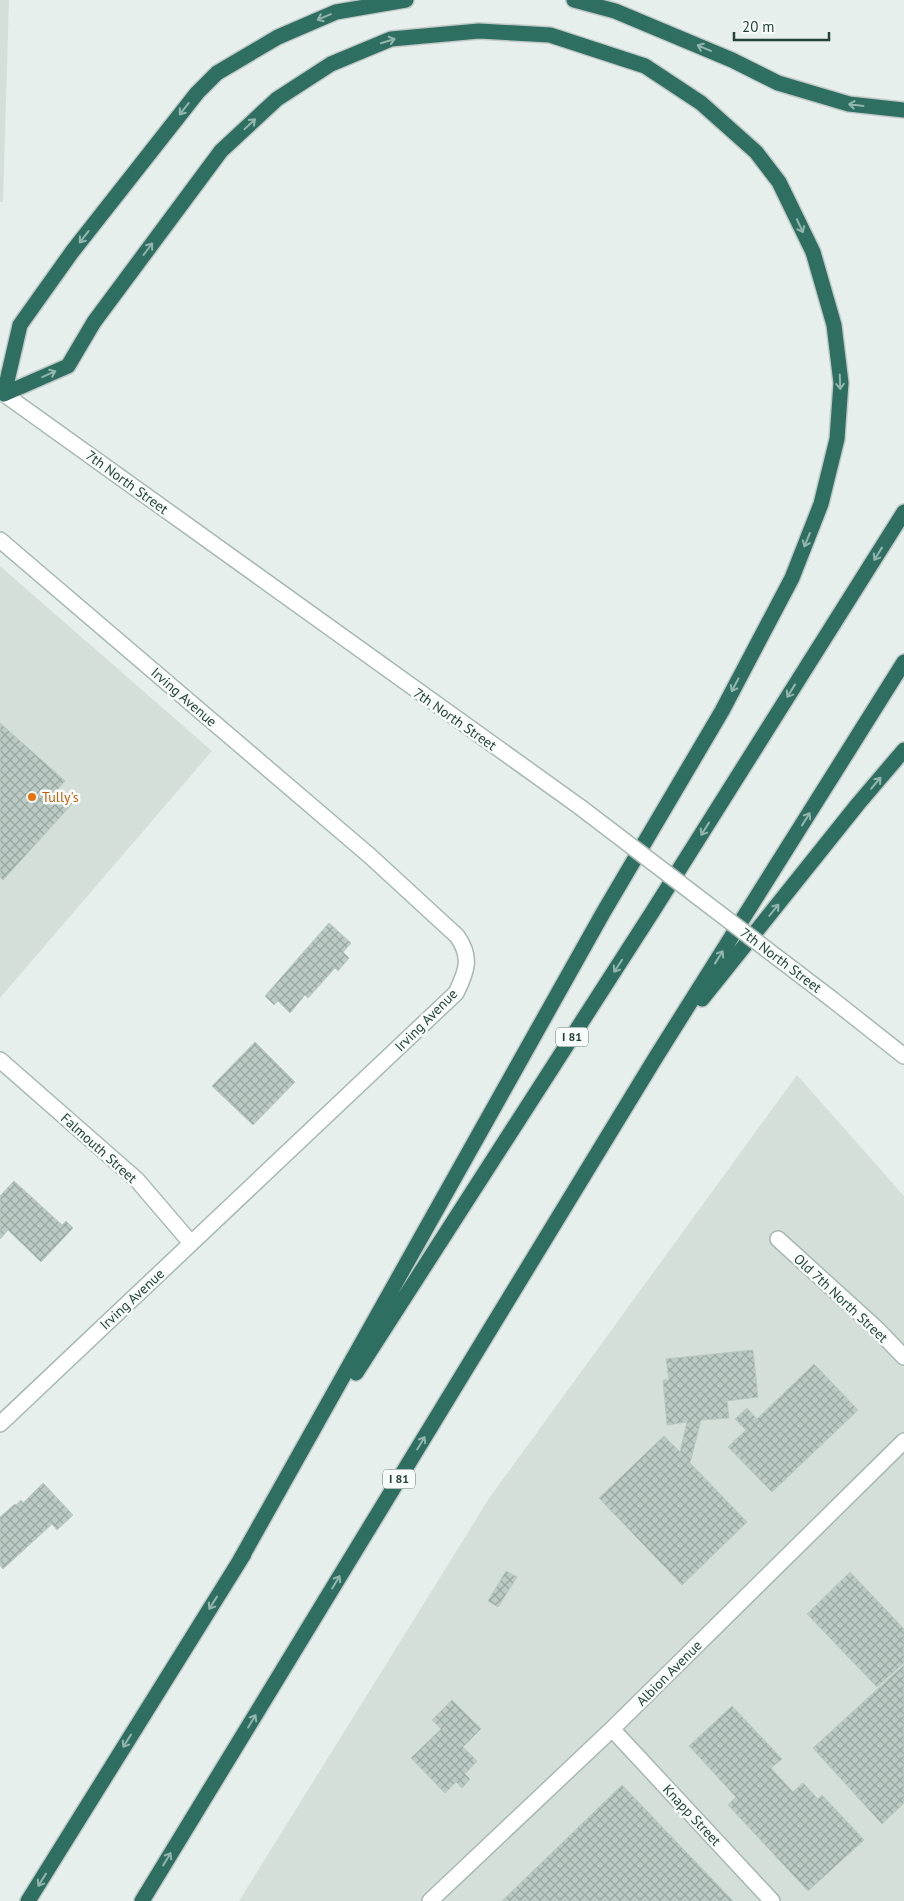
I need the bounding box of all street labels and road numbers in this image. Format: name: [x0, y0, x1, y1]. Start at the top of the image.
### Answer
street label: 7th North Street: [82, 446, 172, 518]
street label: Irving Avenue: [147, 663, 221, 731]
street label: 7th North Street: [410, 684, 500, 754]
street label: 7th North Street: [737, 923, 826, 997]
street label: Irving Avenue: [391, 985, 461, 1055]
road number: I 81: [556, 1028, 588, 1046]
street label: Falmouth Street: [57, 1109, 141, 1187]
street label: Old 7th North Street: [790, 1250, 892, 1346]
street label: Irving Avenue: [96, 1265, 168, 1333]
road number: I 81: [383, 1470, 415, 1488]
street label: Albion Avenue: [632, 1636, 706, 1710]
street label: Knapp Street: [659, 1781, 725, 1850]

